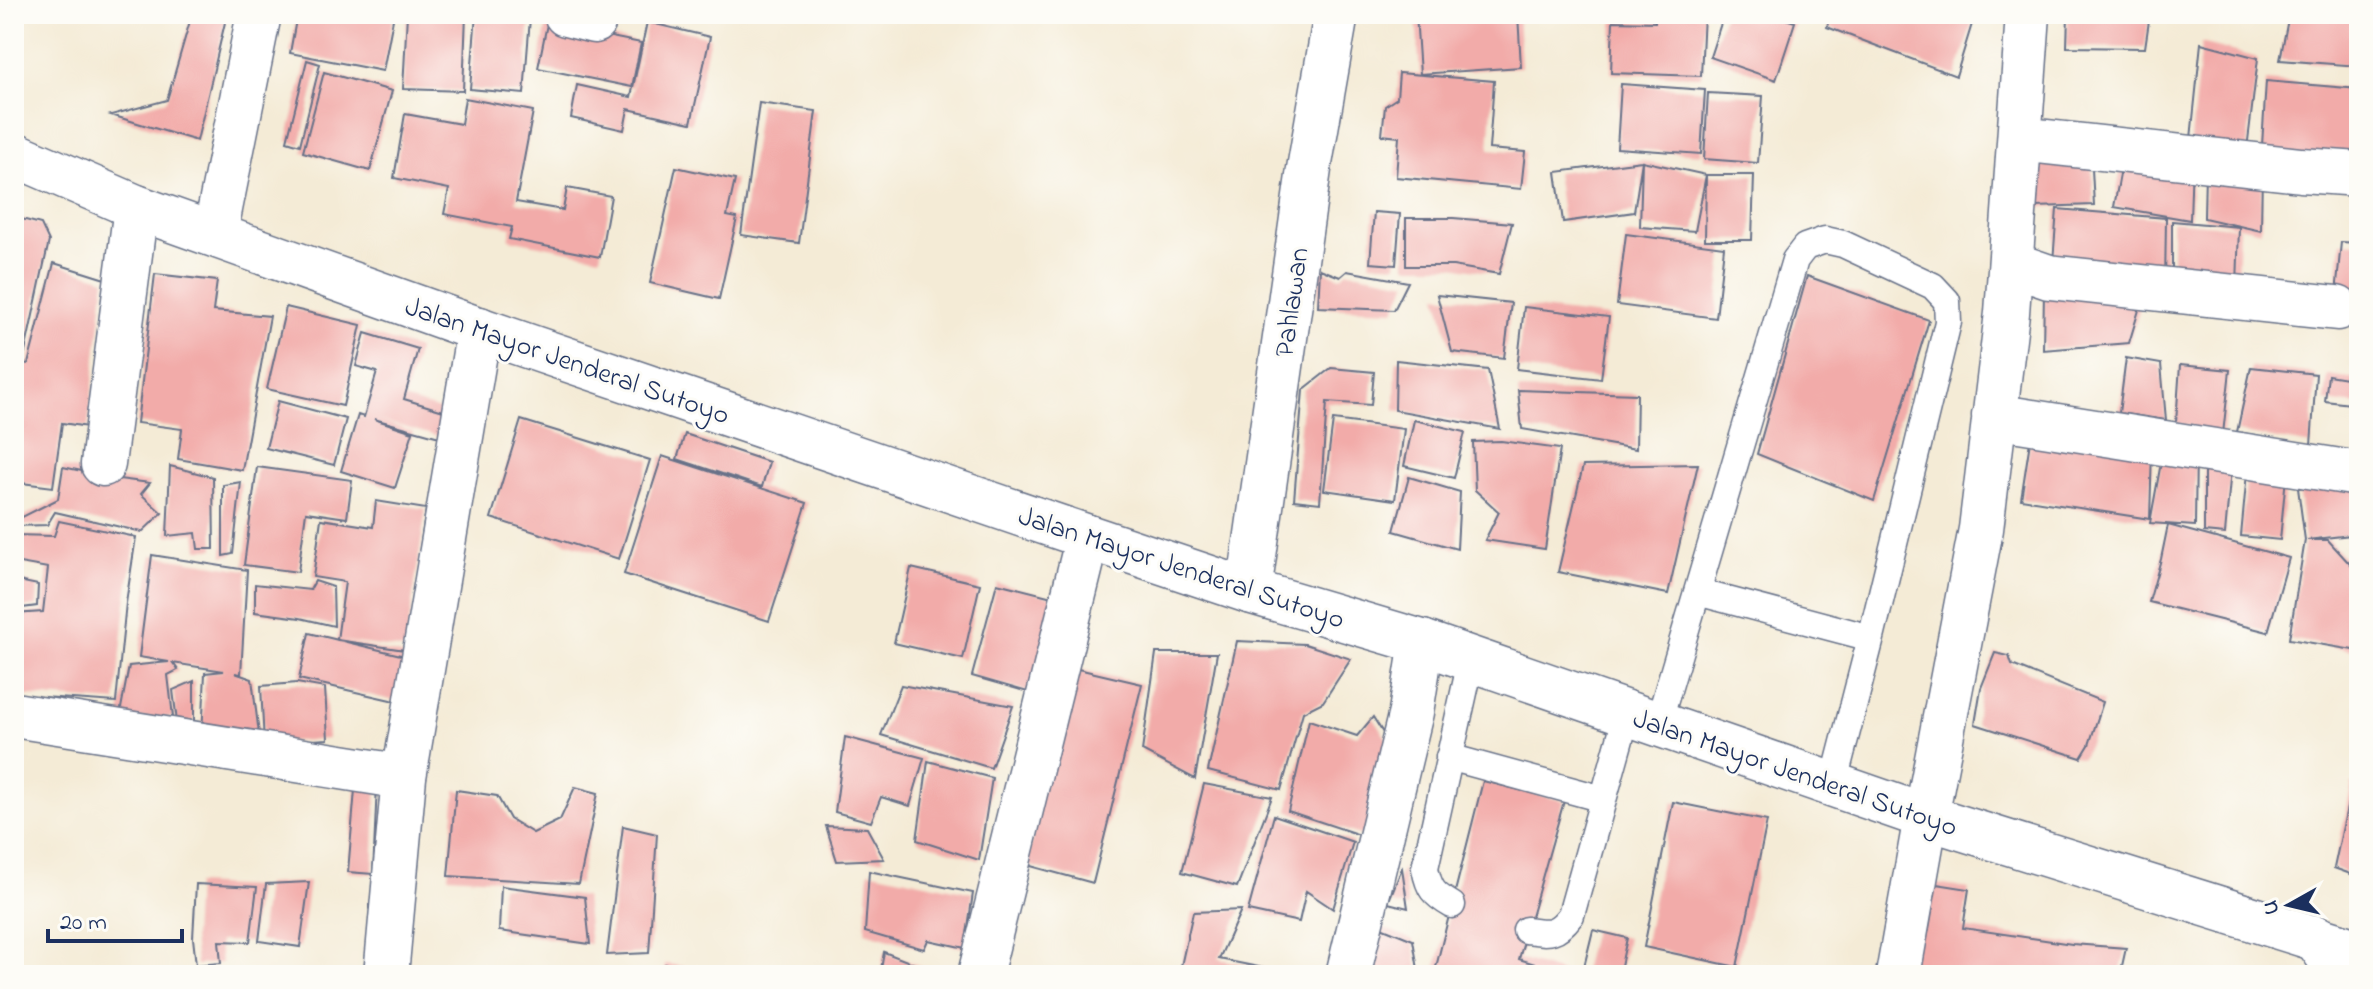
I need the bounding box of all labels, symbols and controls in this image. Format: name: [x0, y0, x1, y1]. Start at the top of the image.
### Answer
street label: Pahlawan: [1266, 245, 1321, 360]
street label: Jalan Mayor Jenderal Sutoyo: [399, 287, 735, 437]
street label: Jalan Mayor Jenderal Sutoyo: [1013, 497, 1349, 641]
street label: Jalan Mayor Jenderal Sutoyo: [1627, 699, 1963, 849]
north arrow: [2249, 865, 2329, 945]
scale bar: [48, 893, 182, 943]
text: U: [2255, 898, 2289, 916]
text: 20 m: [60, 906, 107, 941]

